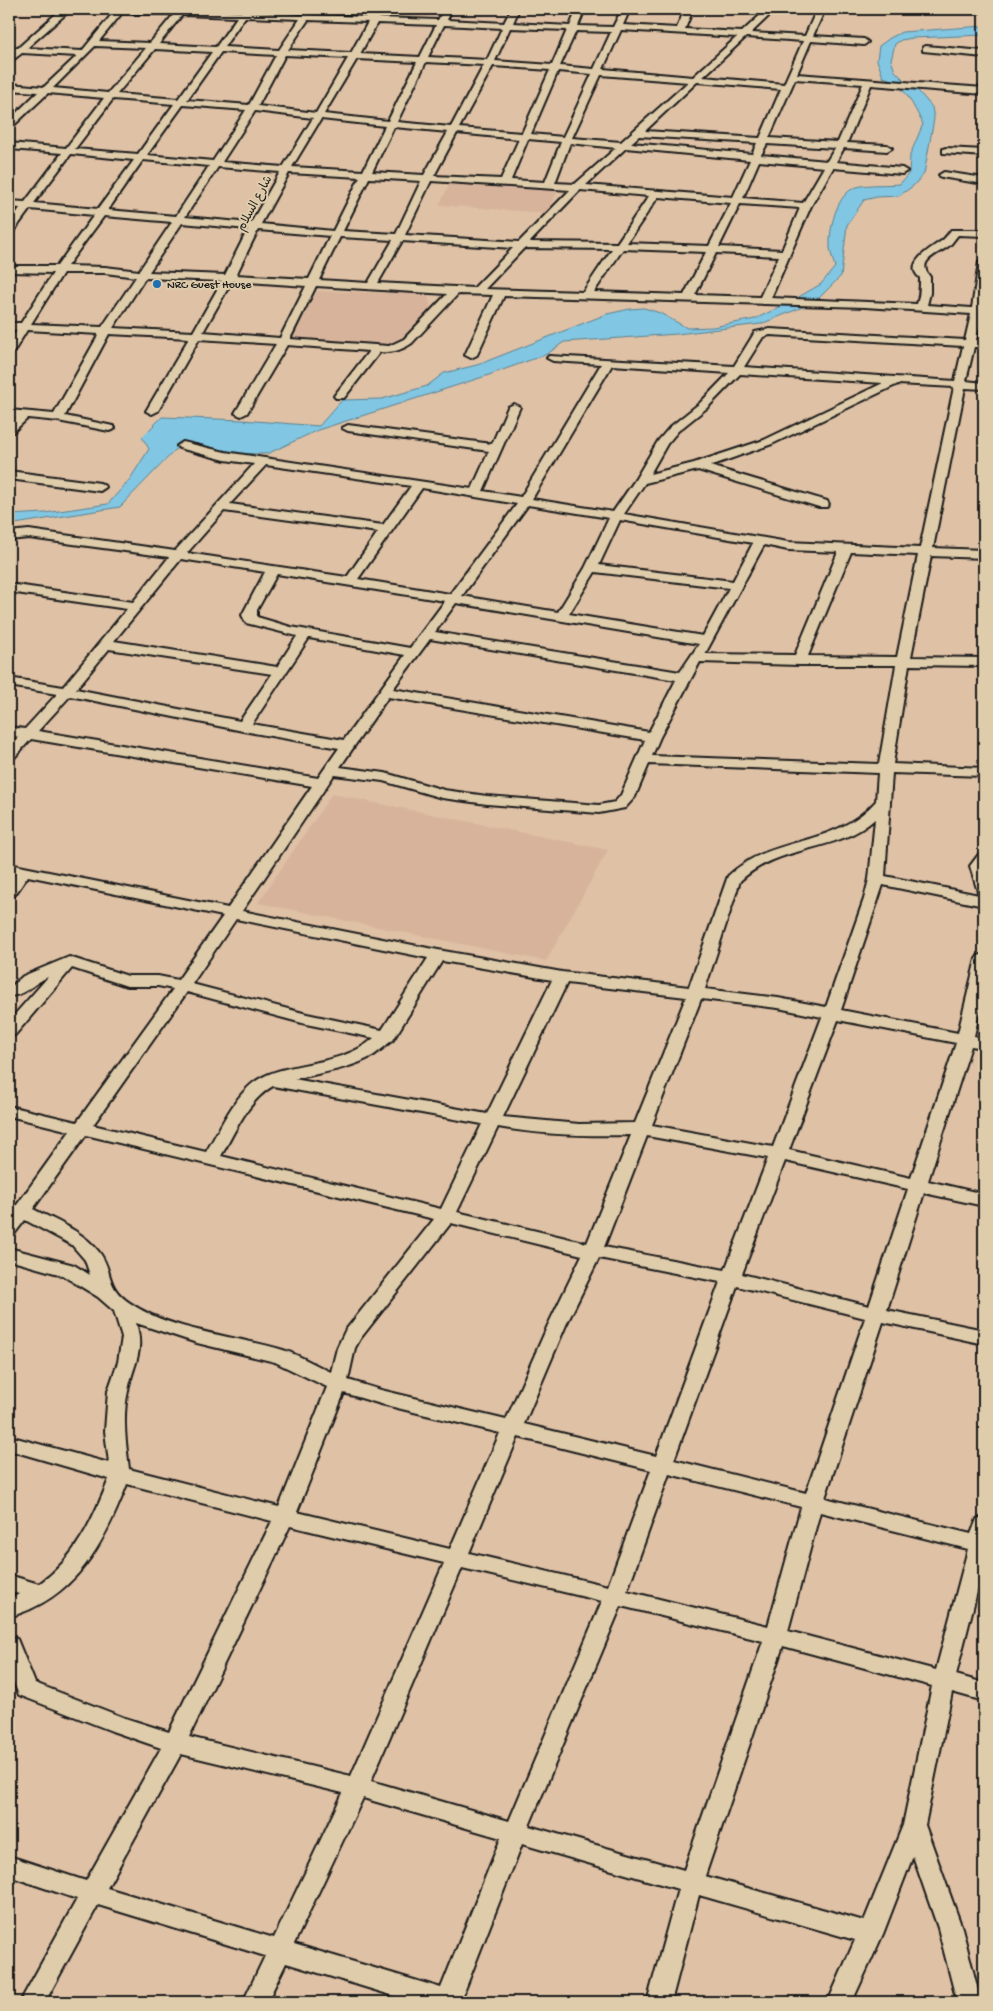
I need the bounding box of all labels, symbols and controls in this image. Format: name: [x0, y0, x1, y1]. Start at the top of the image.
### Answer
street label: شارع السلام: [235, 174, 276, 234]
marker: NRC Guest House: [151, 278, 163, 290]
place label: NRC Guest House: [167, 279, 252, 293]

